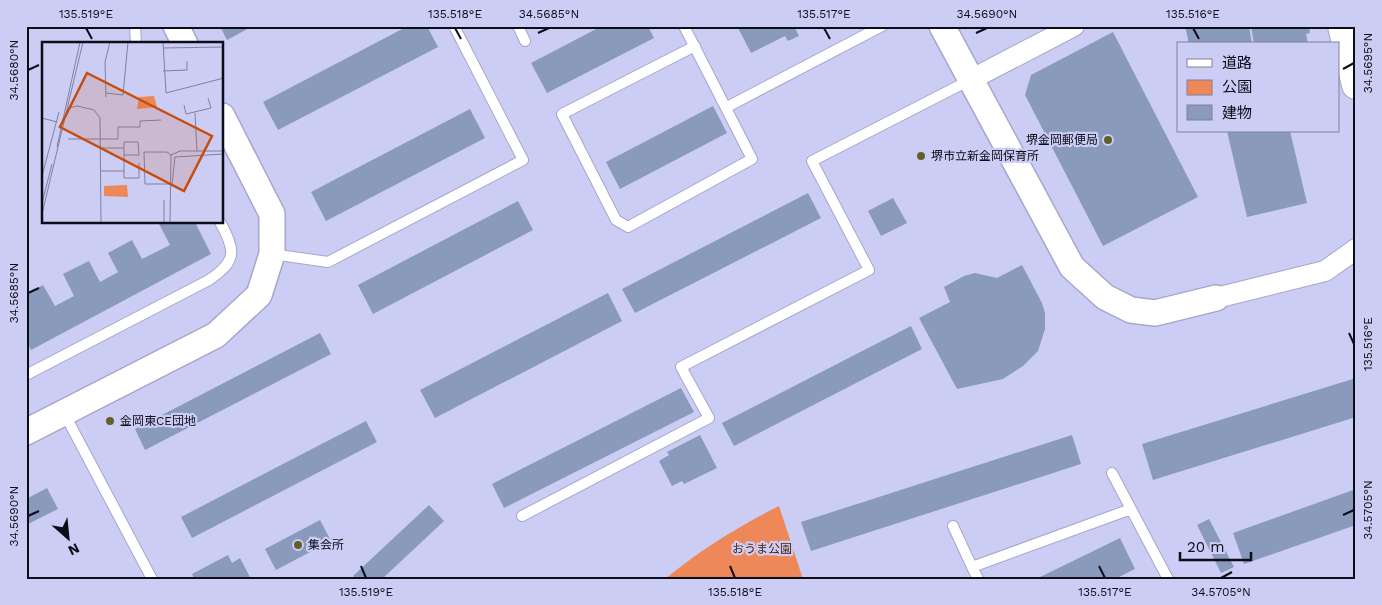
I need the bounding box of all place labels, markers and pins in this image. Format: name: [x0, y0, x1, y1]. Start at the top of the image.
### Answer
place label: 堺金岡郵便局: [1026, 133, 1098, 147]
marker: 堺金岡郵便局: [1102, 134, 1114, 146]
place label: 堺市立新金岡保育所: [931, 149, 1039, 163]
marker: 堺市立新金岡保育所: [915, 150, 927, 162]
place label: 金岡東CE団地: [120, 414, 196, 428]
marker: 金岡東CE団地: [104, 415, 116, 427]
place label: 集会所: [308, 538, 344, 552]
marker: 集会所: [292, 539, 304, 551]

